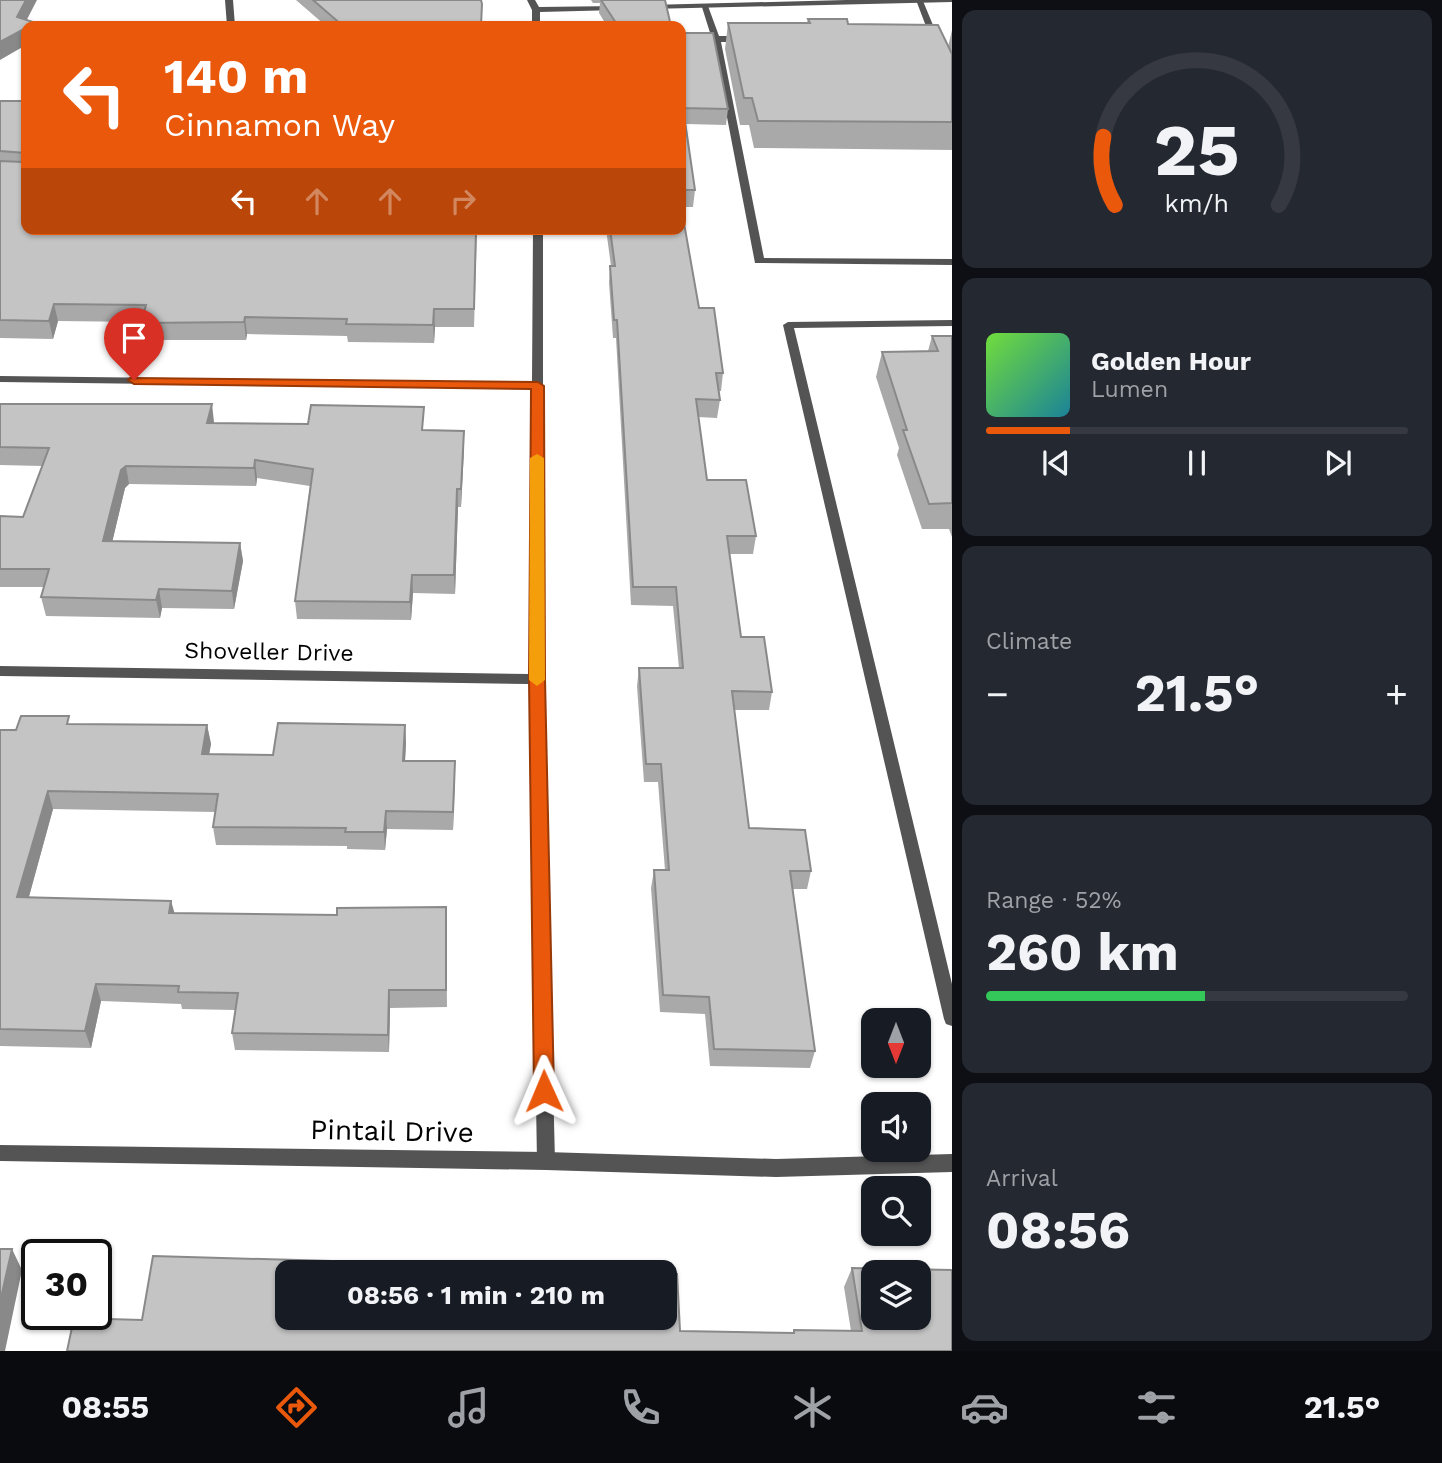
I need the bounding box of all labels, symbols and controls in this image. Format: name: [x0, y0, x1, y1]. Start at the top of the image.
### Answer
text: 140 m: [164, 47, 308, 105]
icon: left: [49, 49, 140, 140]
text: Cinnamon Way: [164, 106, 395, 144]
text: 25: [1154, 107, 1240, 193]
icon: left: [225, 182, 263, 220]
icon: ahead: [298, 182, 336, 220]
icon: ahead: [371, 182, 409, 220]
icon: right: [444, 182, 482, 220]
text: km/h: [1165, 189, 1229, 218]
pin: [104, 308, 164, 380]
icon: arrive: [115, 319, 153, 357]
text: Golden Hour: [1091, 346, 1251, 376]
text: Lumen: [1091, 376, 1168, 403]
icon: previous: [1037, 444, 1075, 482]
icon: pause: [1178, 444, 1216, 482]
icon: next: [1319, 444, 1357, 482]
text: Climate: [986, 628, 1072, 655]
street label: Shoveller Drive: [184, 637, 354, 667]
text: 21.5°: [1135, 663, 1259, 724]
text: −: [986, 672, 1009, 716]
text: +: [1385, 672, 1408, 716]
text: Range · 52%: [986, 887, 1121, 914]
text: 260 km: [986, 922, 1179, 983]
north arrow: [861, 1008, 931, 1078]
map controls: [861, 1008, 931, 1330]
position arrow: [507, 1054, 581, 1128]
button: sound: [861, 1092, 931, 1162]
street label: Pintail Drive: [310, 1113, 474, 1149]
text: Arrival: [986, 1165, 1058, 1192]
button: search: [861, 1176, 931, 1246]
text: 08:56: [986, 1200, 1130, 1261]
speed limit sign: 30: [21, 1239, 112, 1330]
button: layers: [861, 1260, 931, 1330]
text: 08:56 · 1 min · 210 m: [347, 1280, 605, 1310]
icon: directions: [272, 1383, 321, 1432]
icon: music: [444, 1383, 493, 1432]
icon: phone: [616, 1383, 665, 1432]
icon: climate: [788, 1383, 837, 1432]
icon: car: [960, 1383, 1009, 1432]
icon: filters: [1132, 1383, 1181, 1432]
text: 08:55: [61, 1388, 149, 1426]
text: 21.5°: [1304, 1388, 1380, 1426]

